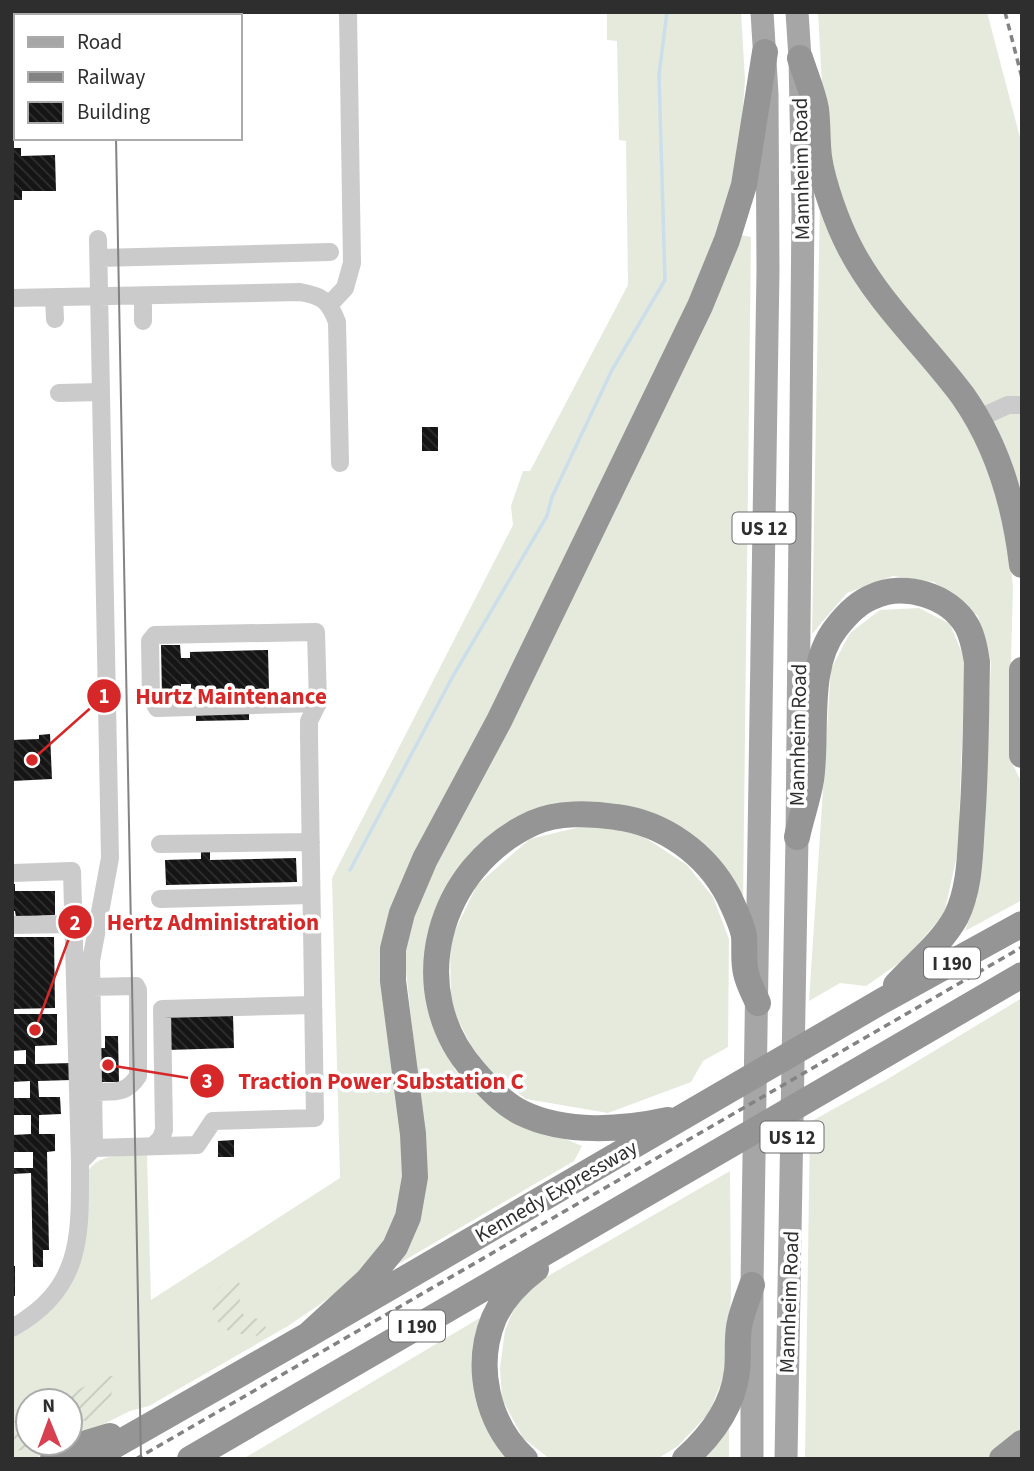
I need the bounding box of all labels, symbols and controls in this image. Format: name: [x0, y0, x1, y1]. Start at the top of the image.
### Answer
legend: [14, 14, 242, 140]
text: Road: [77, 27, 122, 57]
text: Railway: [77, 62, 145, 92]
text: Building: [77, 97, 151, 127]
street label: Mannheim Road: [785, 97, 817, 241]
road number: US 12: [732, 512, 796, 544]
street label: Mannheim Road: [782, 663, 814, 807]
callout: Hurtz Maintenance: [86, 674, 341, 718]
text: Hurtz Maintenance: [135, 680, 327, 713]
text: 1: [98, 681, 110, 711]
callout: Hertz Administration: [58, 900, 333, 944]
text: Hertz Administration: [107, 906, 319, 939]
text: 2: [69, 908, 81, 938]
road number: I 190: [924, 948, 980, 979]
callout: Traction Power Substation C: [189, 1059, 538, 1103]
text: Traction Power Substation C: [238, 1065, 524, 1098]
text: 3: [201, 1066, 213, 1096]
road number: US 12: [760, 1121, 824, 1152]
street label: Kennedy Expressway: [469, 1132, 643, 1250]
street label: Mannheim Road: [772, 1230, 806, 1374]
road number: I 190: [389, 1310, 445, 1342]
north arrow: [14, 1387, 84, 1457]
text: N: [42, 1393, 55, 1420]

